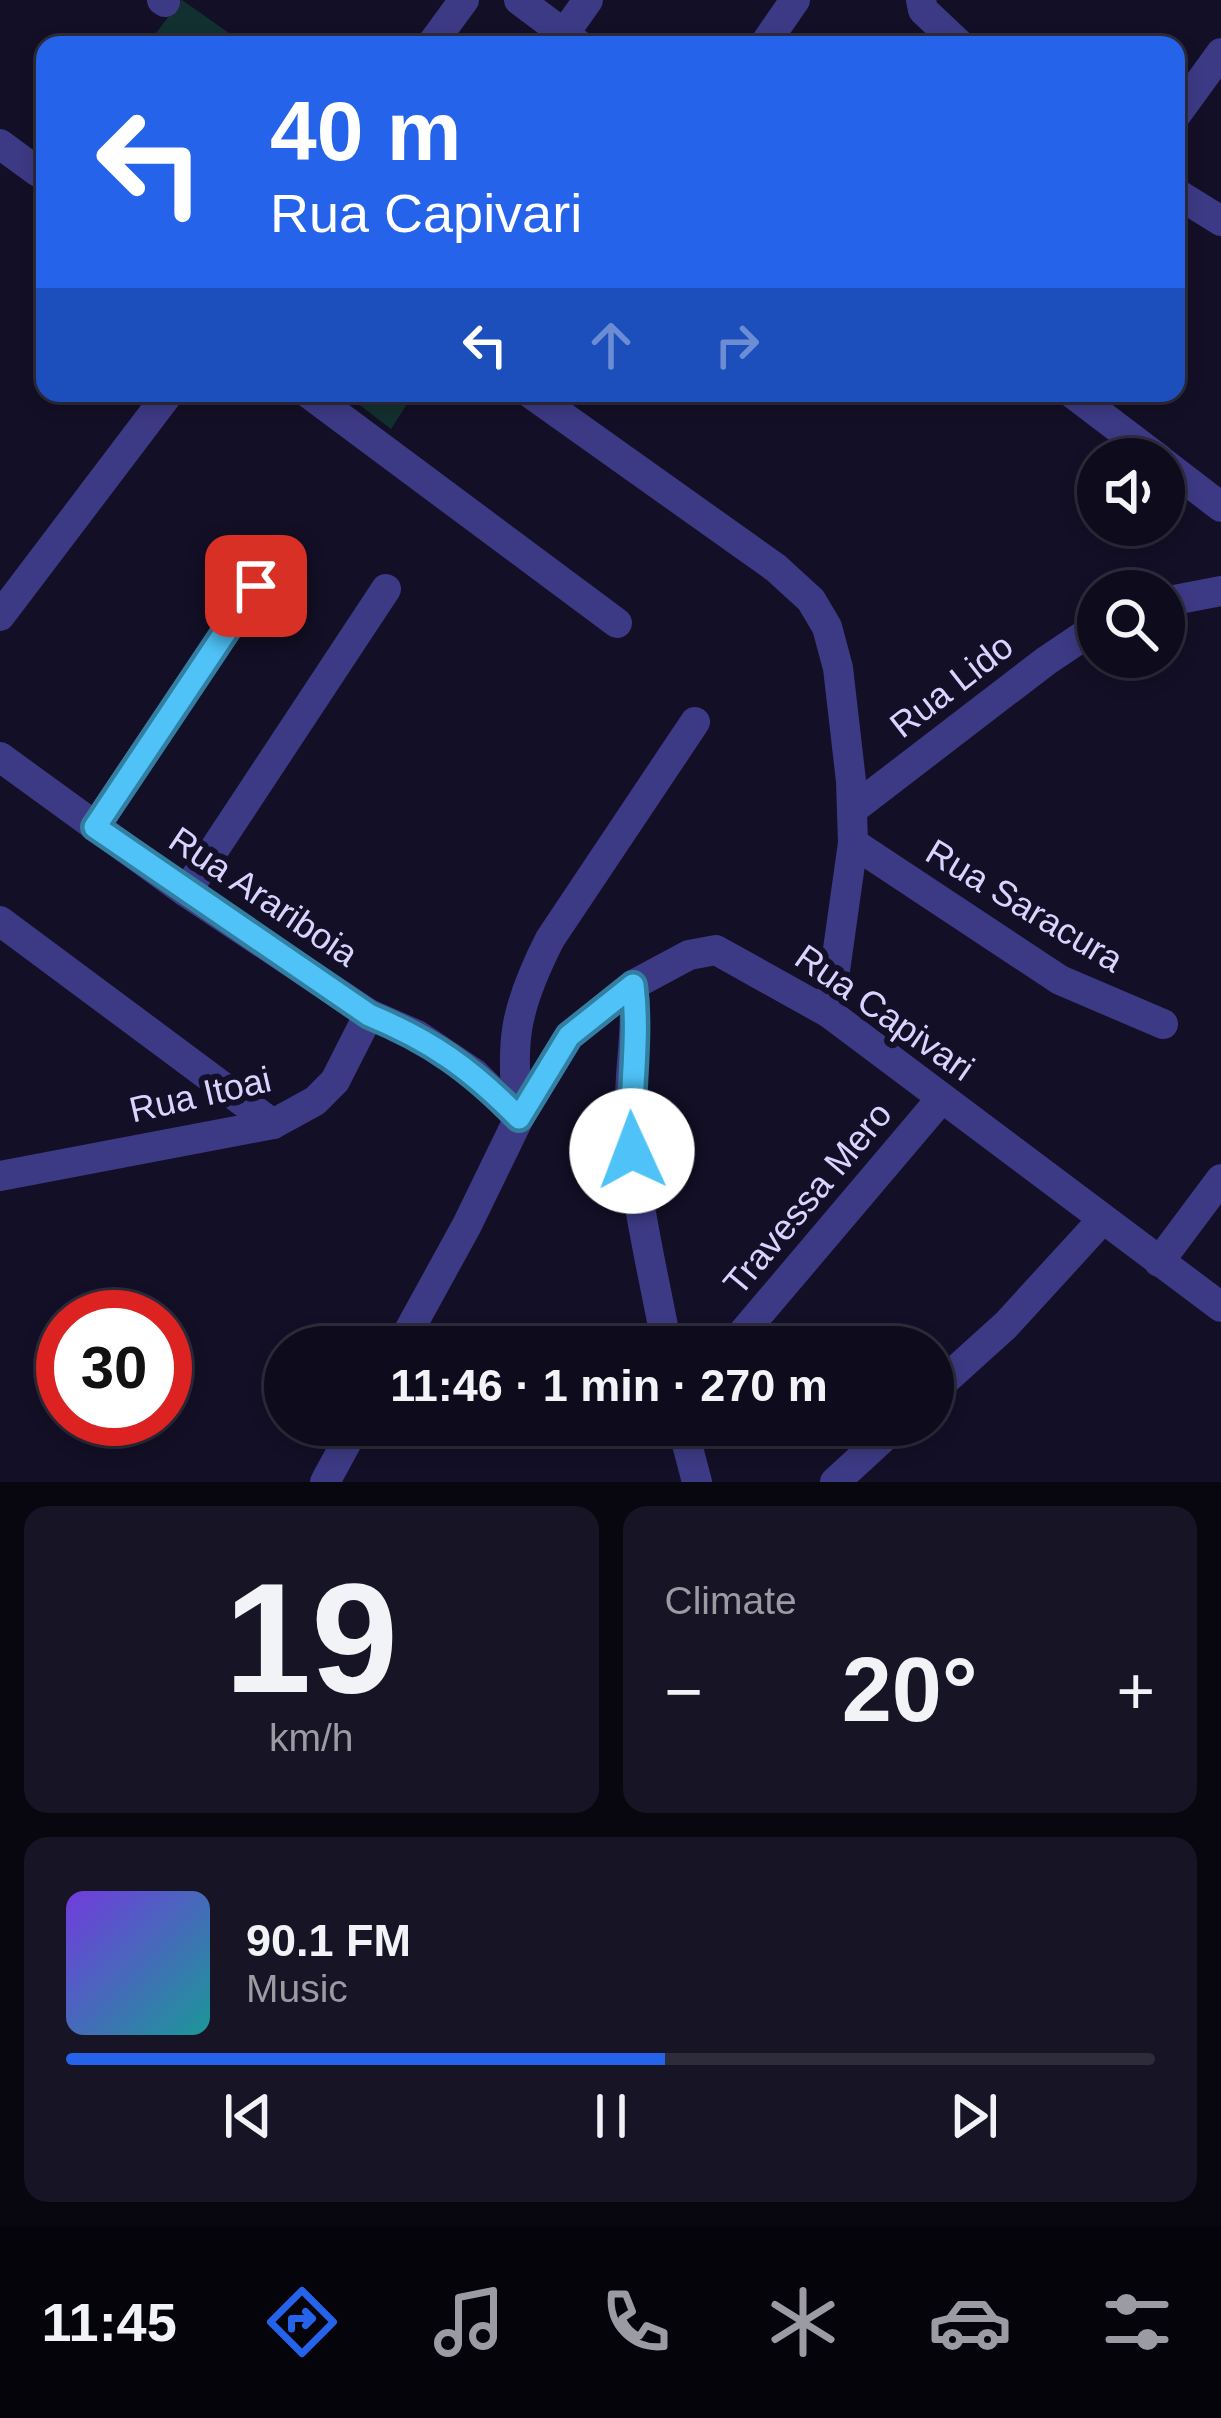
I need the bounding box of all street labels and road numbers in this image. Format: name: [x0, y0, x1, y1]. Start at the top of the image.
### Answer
street label: Rua Lido: [882, 625, 1021, 746]
street label: Rua Arariboia: [162, 818, 366, 975]
street label: Rua Saracura: [919, 831, 1131, 981]
street label: Rua Capivari: [788, 936, 982, 1089]
street label: Rua Itoai: [125, 1058, 275, 1131]
street label: Travessa Mero: [715, 1094, 900, 1303]

